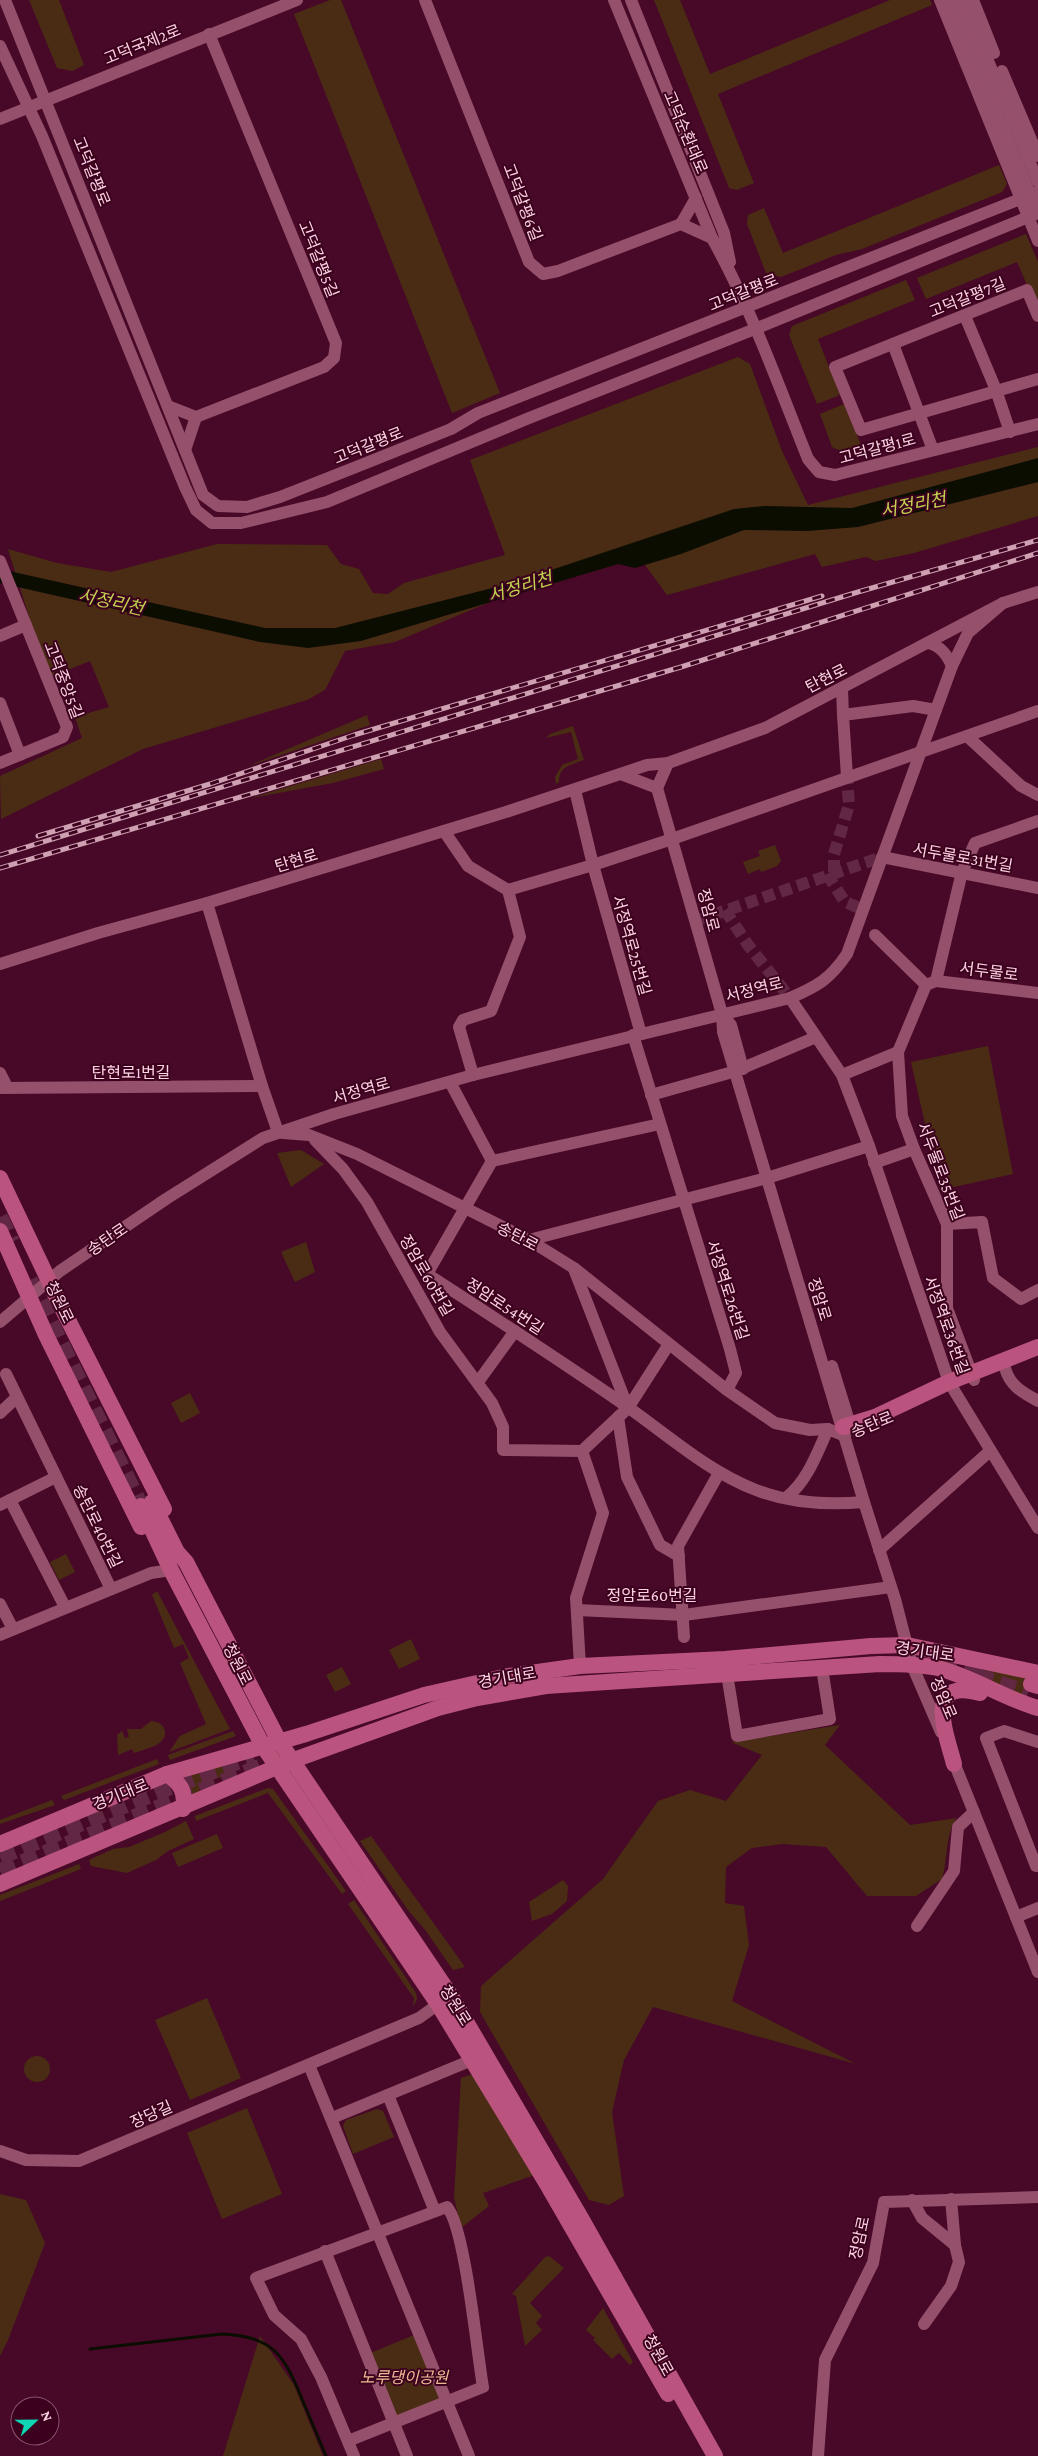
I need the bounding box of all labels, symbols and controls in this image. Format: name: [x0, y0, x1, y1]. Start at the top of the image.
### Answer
street label: 고덕국제2로: [101, 21, 183, 68]
street label: 고덕순환대로: [660, 88, 711, 176]
street label: 고덕갈평로: [70, 134, 113, 209]
street label: 고덕갈평6길: [500, 161, 545, 243]
street label: 고덕갈평5길: [295, 218, 342, 300]
street label: 고덕갈평로: [706, 271, 781, 314]
street label: 고덕갈평7길: [926, 274, 1008, 321]
street label: 고덕갈평로: [331, 424, 406, 467]
street label: 고덕갈평1로: [837, 430, 918, 467]
water label: 서정리천: [879, 488, 950, 521]
water label: 서정리천: [485, 567, 557, 606]
water label: 서정리천: [76, 585, 148, 620]
street label: 고덕중앙5길: [41, 639, 86, 721]
street label: 탄현로: [803, 661, 850, 696]
street label: 서두물로31번길: [912, 840, 1014, 875]
street label: 탄현로: [273, 846, 320, 875]
street label: 정암로: [695, 887, 723, 934]
street label: 서정역로25번길: [609, 893, 654, 997]
street label: 서두물로: [959, 959, 1019, 984]
street label: 서정역로: [723, 974, 785, 1005]
street label: 탄현로1번길: [92, 1064, 170, 1081]
street label: 서정역로: [330, 1074, 392, 1107]
street label: 서두물로35번길: [914, 1120, 967, 1223]
street label: 송탄로: [494, 1219, 541, 1254]
street label: 송탄로: [84, 1220, 131, 1259]
street label: 정암로60번길: [397, 1232, 457, 1319]
street label: 서정역로26번길: [703, 1238, 752, 1342]
street label: 서정역로36번길: [921, 1273, 972, 1377]
street label: 정암로54번길: [463, 1275, 547, 1338]
street label: 정암로: [805, 1276, 834, 1323]
street label: 청원로: [42, 1279, 77, 1326]
street label: 송탄로: [849, 1408, 896, 1441]
street label: 송탄로40번길: [70, 1482, 125, 1571]
street label: 정암로60번길: [607, 1587, 697, 1604]
street label: 경기대로: [895, 1639, 956, 1664]
street label: 청원로: [220, 1641, 255, 1688]
street label: 경기대로: [477, 1664, 538, 1691]
street label: 정암로: [927, 1675, 960, 1722]
street label: 경기대로: [90, 1775, 151, 1813]
street label: 청원로: [437, 1982, 475, 2029]
street label: 장당길: [128, 2098, 175, 2131]
street label: 정암로: [847, 2214, 872, 2261]
street label: 청원로: [640, 2332, 677, 2379]
park label: 노루댕이공원: [360, 2369, 449, 2386]
north arrow: [10, 2396, 60, 2446]
text: N: [38, 2409, 56, 2424]

